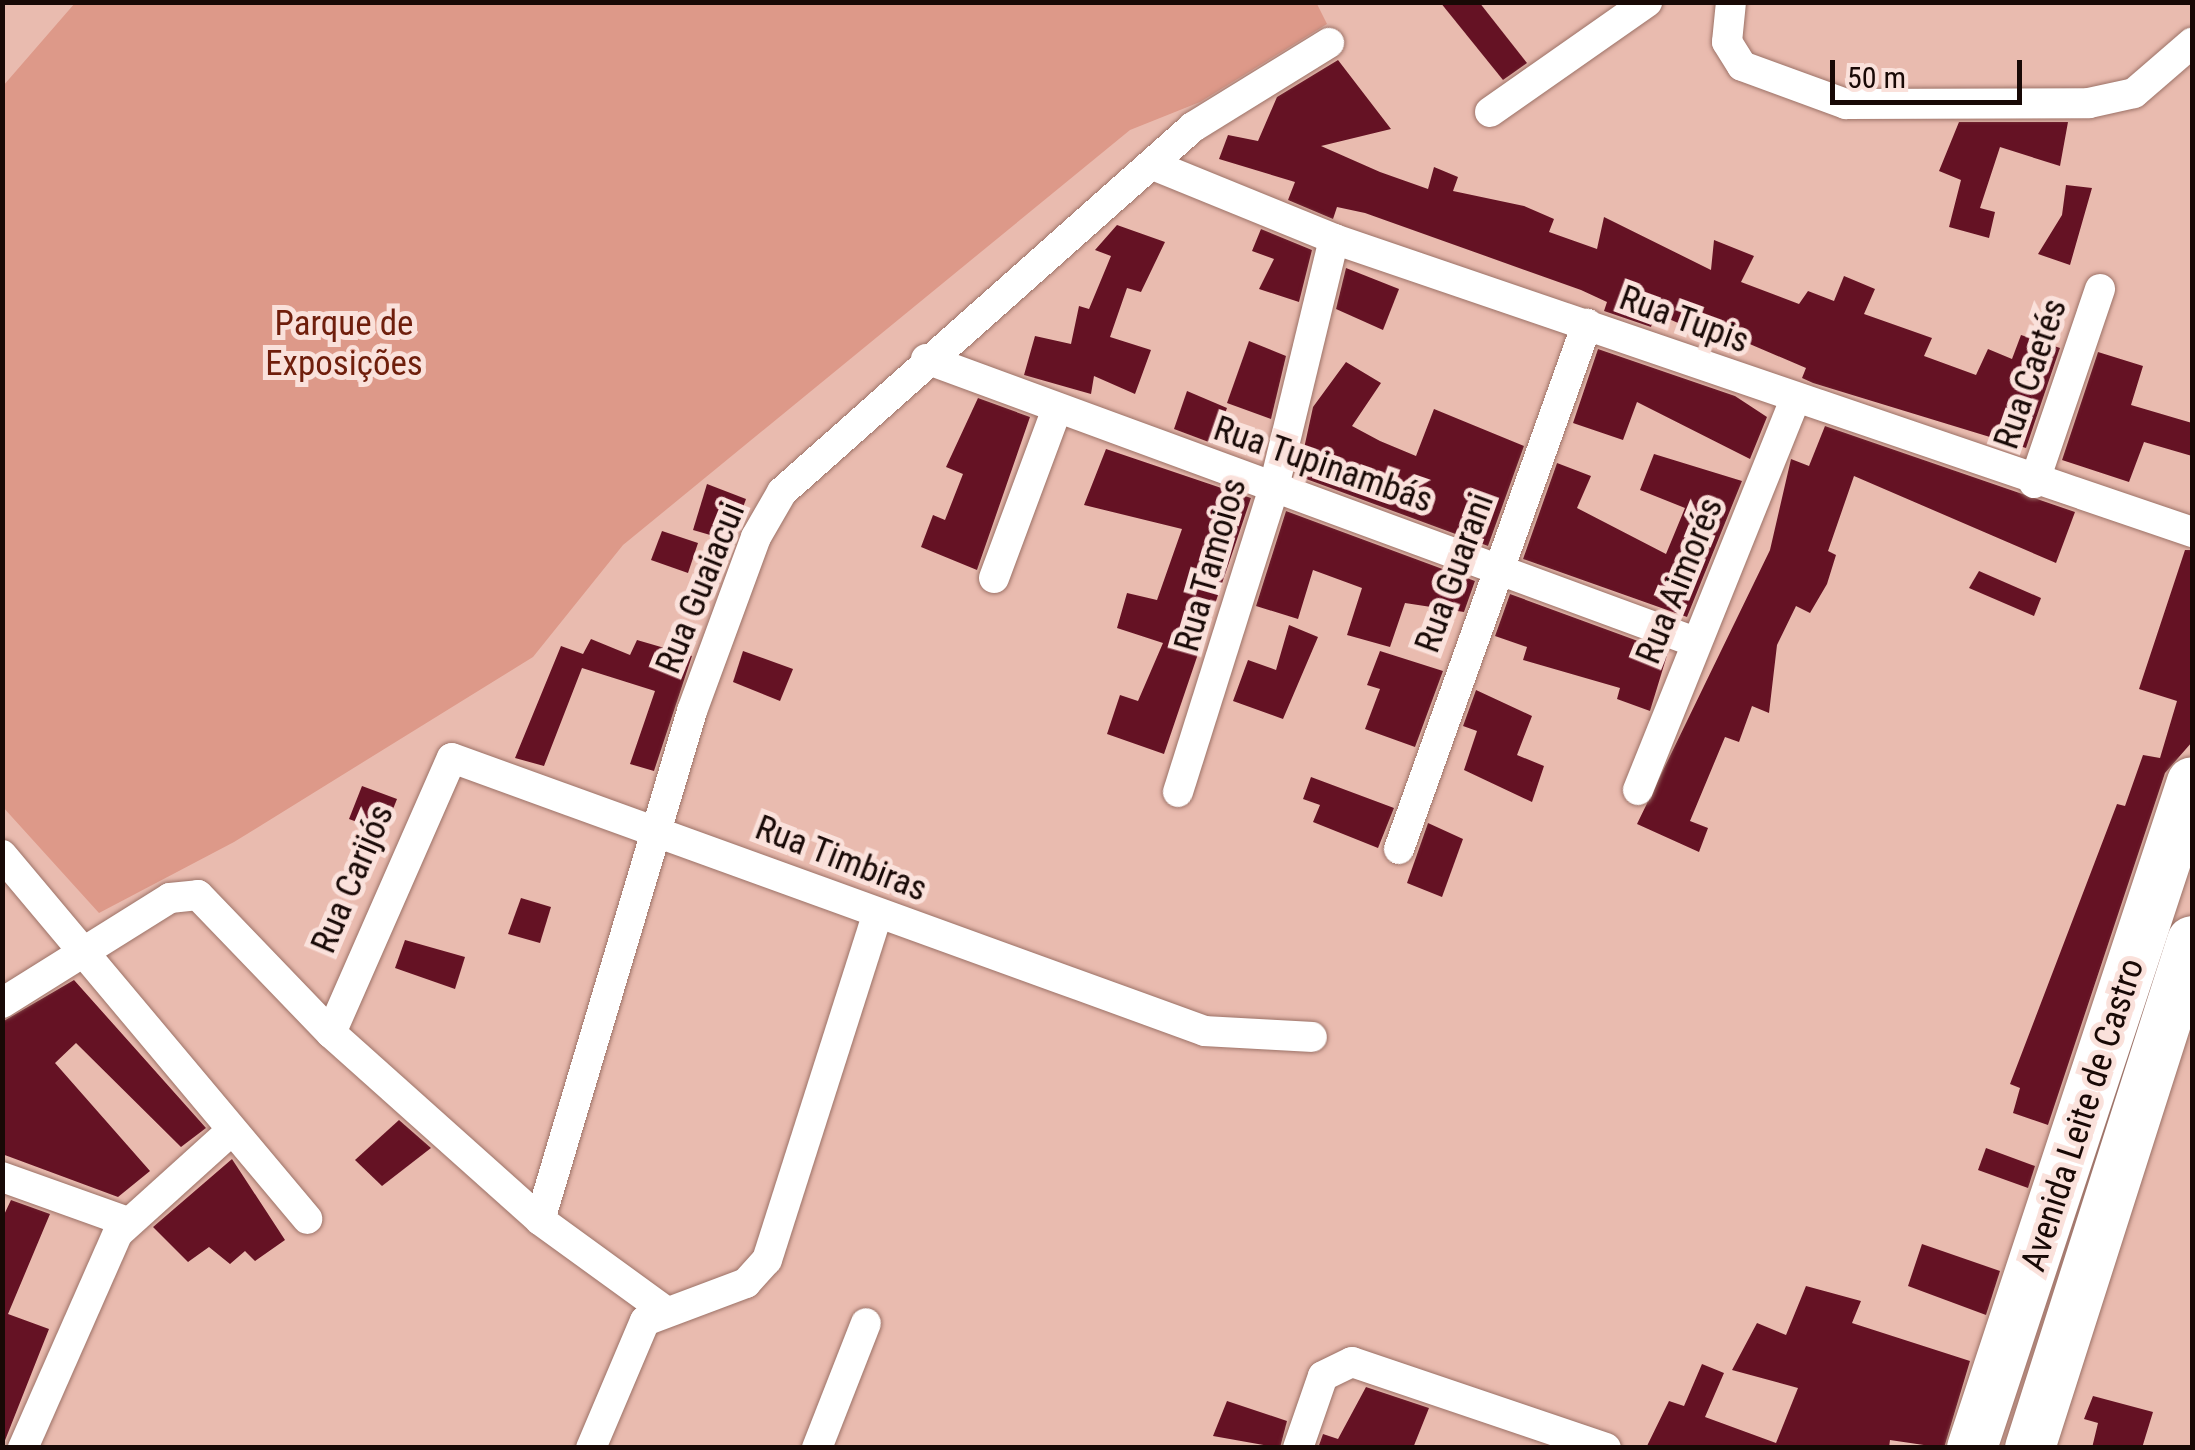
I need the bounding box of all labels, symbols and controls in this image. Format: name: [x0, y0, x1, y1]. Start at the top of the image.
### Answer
scale bar: [1835, 40, 2028, 102]
text: 50 m: [1847, 60, 1906, 95]
street label: Rua Tupis: [1613, 277, 1755, 363]
street label: Rua Caetés: [1986, 293, 2076, 455]
park label: Parque de Exposições: [265, 303, 423, 385]
street label: Rua Tupinambás: [1208, 408, 1438, 522]
street label: Rua Tamoios: [1166, 473, 1256, 657]
street label: Rua Guarani: [1407, 488, 1503, 658]
street label: Rua Aimorés: [1628, 492, 1732, 670]
street label: Rua Guaiacui: [648, 496, 754, 680]
street label: Rua Carijós: [303, 799, 403, 959]
street label: Rua Timbiras: [749, 807, 933, 911]
street label: Avenida Leite de Castro: [2013, 953, 2153, 1277]

